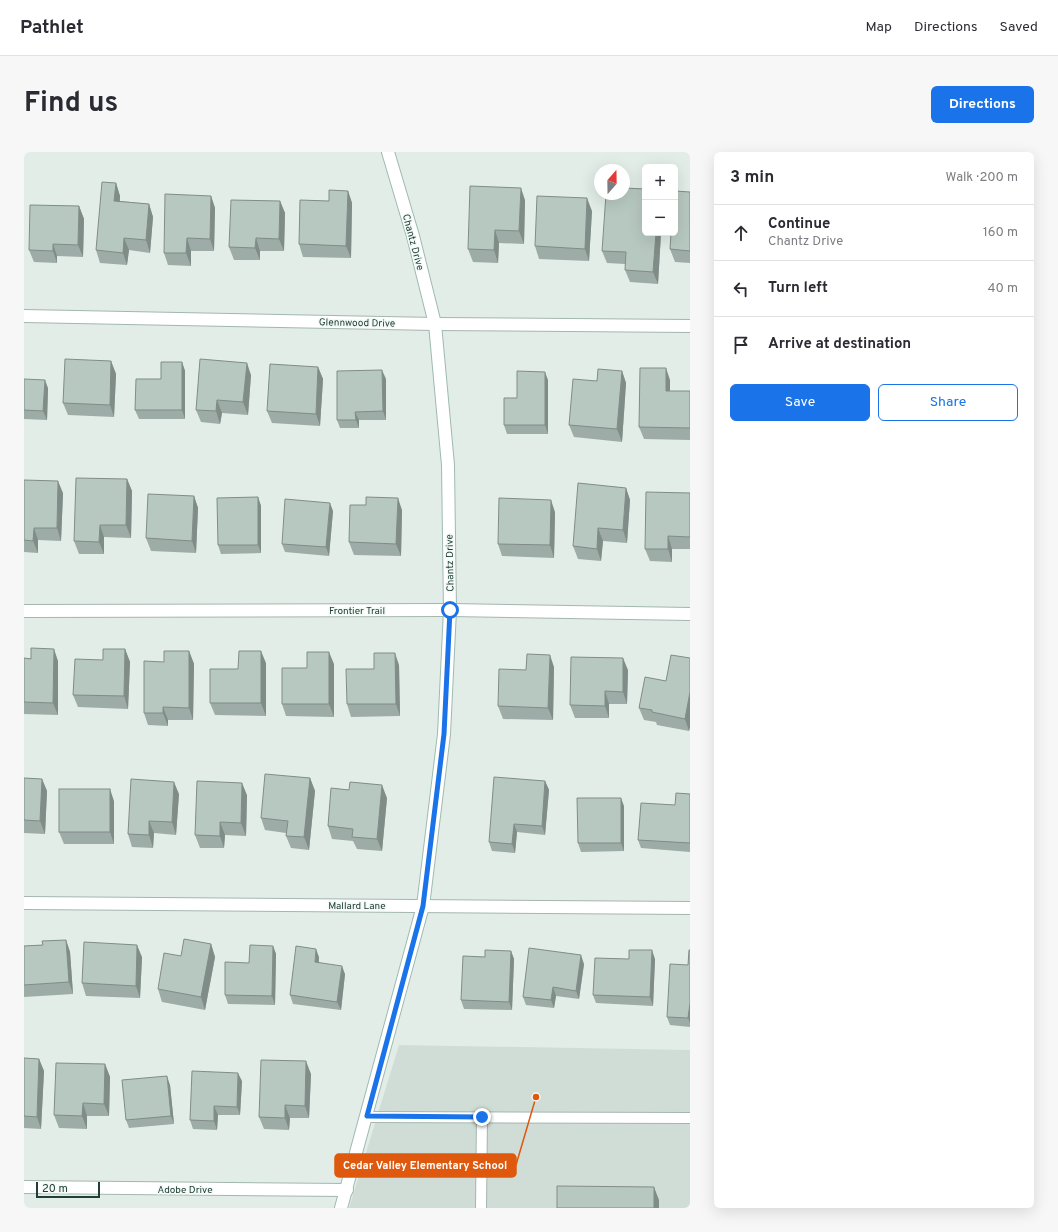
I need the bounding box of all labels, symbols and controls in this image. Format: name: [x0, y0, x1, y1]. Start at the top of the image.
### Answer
text: Pathlet: [20, 16, 84, 40]
text: Map: [866, 19, 892, 36]
text: Directions: [914, 19, 978, 36]
text: Saved: [1000, 19, 1038, 36]
text: Find us: [24, 86, 118, 122]
button: Directions: [931, 86, 1034, 123]
north arrow: [594, 164, 630, 200]
map controls: [642, 164, 678, 236]
button: +: [642, 164, 678, 200]
text: 3 min: [730, 167, 774, 189]
text: Walk · 200 m: [946, 170, 1018, 186]
button: −: [642, 200, 678, 236]
street label: Chantz Drive: [399, 213, 426, 272]
text: Continue: [768, 215, 830, 234]
icon: ahead: [730, 222, 752, 244]
text: 160 m: [983, 225, 1018, 241]
text: Chantz Drive: [768, 234, 843, 250]
icon: left: [730, 278, 752, 300]
text: Turn left: [768, 279, 828, 298]
text: 40 m: [988, 281, 1018, 297]
street label: Glennwood Drive: [319, 316, 395, 331]
icon: arrive: [730, 334, 752, 356]
text: Arrive at destination: [768, 335, 911, 354]
button: Save: [730, 384, 870, 421]
button: Share: [878, 384, 1018, 421]
street label: Chantz Drive: [443, 534, 458, 592]
route start: [441, 601, 459, 619]
street label: Frontier Trail: [329, 605, 385, 618]
street label: Mallard Lane: [328, 900, 386, 913]
route end: [473, 1108, 491, 1126]
callout: Cedar Valley Elementary School: [335, 1154, 516, 1177]
text: Cedar Valley Elementary School: [343, 1159, 507, 1173]
scale bar: [36, 1180, 100, 1199]
text: 20 m: [42, 1182, 68, 1196]
street label: Adobe Drive: [157, 1184, 213, 1197]

